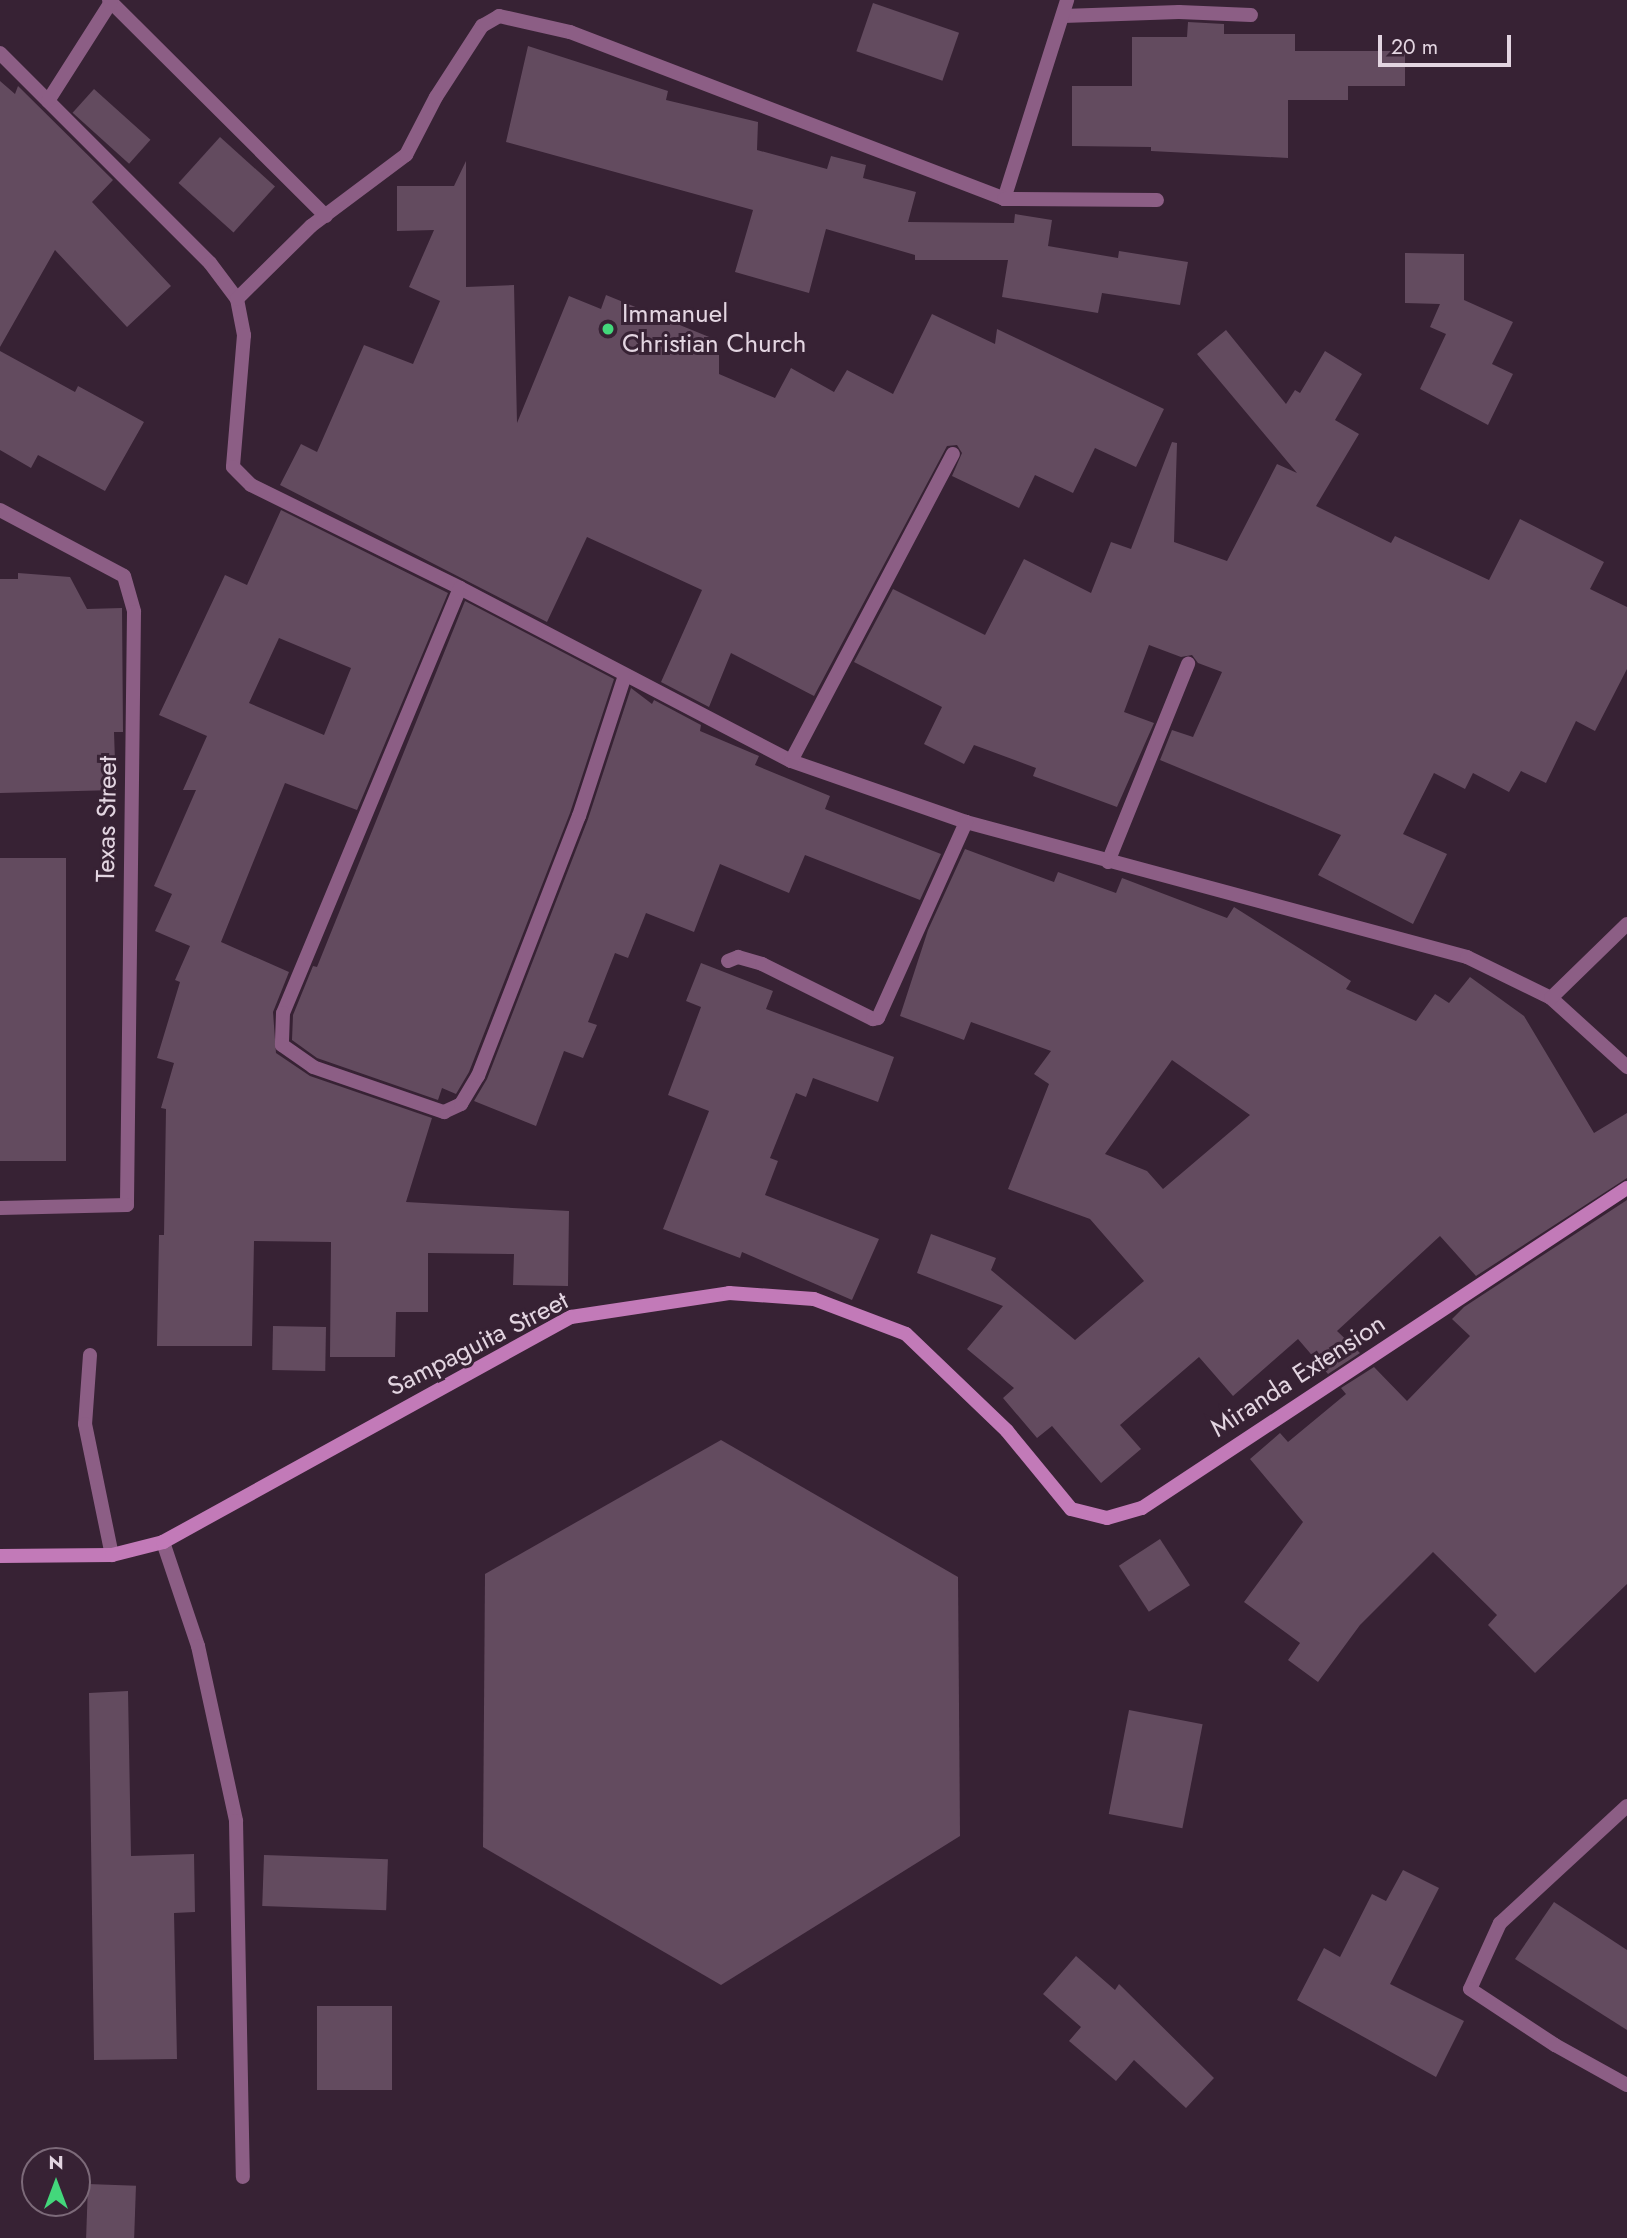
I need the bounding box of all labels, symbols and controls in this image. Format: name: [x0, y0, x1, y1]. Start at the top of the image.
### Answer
scale bar: [1382, 21, 1515, 65]
text: 20 m: [1391, 32, 1438, 62]
place label: Immanuel Christian Church: [622, 298, 806, 360]
marker: Immanuel Christian Church: [600, 321, 616, 337]
street label: Texas Street: [90, 756, 124, 882]
street label: Sampaguita Street: [383, 1285, 573, 1403]
street label: Miranda Extension: [1205, 1308, 1391, 1444]
north arrow: [21, 2147, 91, 2217]
text: N: [48, 2149, 64, 2176]

